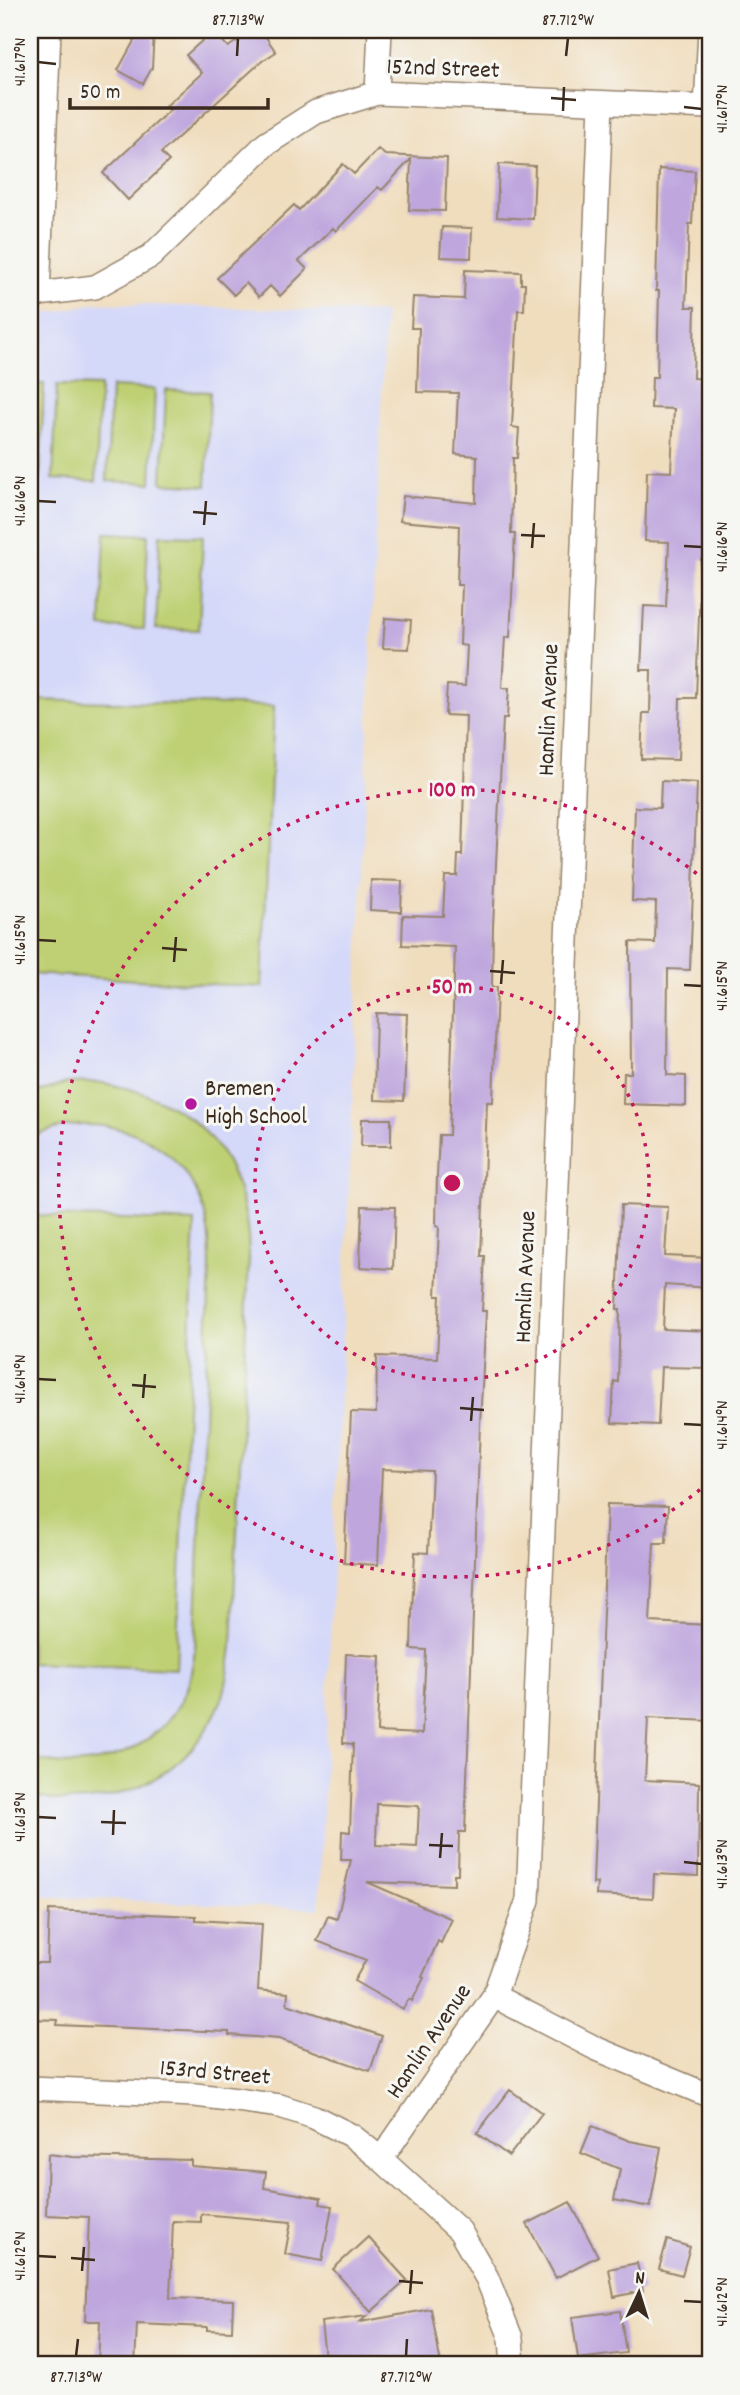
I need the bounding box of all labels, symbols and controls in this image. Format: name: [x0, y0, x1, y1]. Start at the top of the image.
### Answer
text: 87.713°W: [212, 9, 265, 34]
text: 87.712°W: [542, 9, 595, 34]
text: 41.617°N: [9, 38, 34, 86]
street label: 152nd Street: [386, 51, 500, 89]
scale bar: [70, 66, 268, 110]
text: 50 m: [80, 79, 120, 109]
text: 41.617°N: [711, 85, 736, 133]
text: 41.616°N: [9, 476, 34, 526]
text: 41.616°N: [711, 522, 736, 572]
street label: Hamlin Avenue: [531, 643, 569, 777]
text: 100 m: [429, 777, 475, 807]
text: 41.615°N: [9, 915, 34, 965]
text: 41.615°N: [711, 961, 736, 1011]
text: 50 m: [432, 974, 472, 1004]
place label: Bremen High School: [205, 1073, 307, 1135]
marker: Bremen High School: [183, 1096, 199, 1112]
centre of rings: [440, 1171, 464, 1195]
street label: Hamlin Avenue: [508, 1210, 546, 1344]
text: 41.614°N: [9, 1354, 34, 1404]
text: 41.614°N: [711, 1400, 736, 1450]
text: 41.613°N: [9, 1792, 34, 1842]
text: 41.613°N: [711, 1839, 736, 1889]
street label: Hamlin Avenue: [379, 1978, 481, 2106]
street label: 153rd Street: [158, 2052, 272, 2096]
text: 41.612°N: [9, 2231, 34, 2281]
north arrow: [604, 2258, 674, 2328]
text: N: [634, 2266, 646, 2293]
text: 41.612°N: [711, 2277, 736, 2327]
text: 87.713°W: [50, 2366, 103, 2391]
text: 87.712°W: [380, 2366, 433, 2391]

